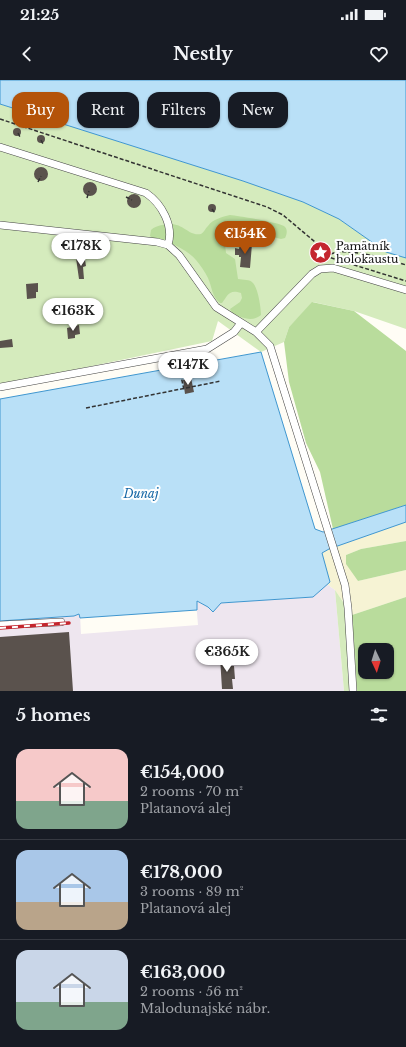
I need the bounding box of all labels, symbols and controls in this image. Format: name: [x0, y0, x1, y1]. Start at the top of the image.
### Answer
text: 21:25: [20, 5, 59, 24]
icon: back: [16, 43, 38, 65]
text: Nestly: [173, 43, 233, 65]
icon: heart: [368, 43, 390, 65]
chip: Buy: [12, 92, 69, 128]
chip: Rent: [77, 92, 139, 128]
chip: Filters: [147, 92, 220, 128]
chip: New: [228, 92, 288, 128]
pin: €154K: [217, 221, 273, 255]
text: €154K: [224, 225, 266, 242]
pin: €178K: [53, 233, 109, 267]
text: €178K: [60, 237, 102, 254]
place icon: Pamätník holokaustu: [308, 239, 334, 265]
place label: Pamätník holokaustu: [336, 239, 399, 266]
pin: €163K: [45, 298, 101, 332]
text: €163K: [51, 302, 95, 319]
pin: €147K: [160, 352, 216, 386]
text: €147K: [167, 356, 209, 373]
water label: Dunaj: [122, 486, 159, 501]
pin: €365K: [199, 639, 255, 673]
text: €365K: [204, 643, 250, 660]
north arrow: [358, 643, 394, 679]
map controls: [358, 643, 394, 679]
icon: filters: [368, 704, 390, 726]
text: 5 homes: [16, 705, 91, 726]
text: €154,000: [140, 762, 224, 783]
icon: home: [48, 765, 96, 813]
text: 2 rooms · 70 m²: [140, 783, 243, 800]
text: Platanová alej: [140, 800, 231, 817]
text: €178,000: [140, 862, 223, 883]
icon: home: [48, 866, 96, 914]
text: 3 rooms · 89 m²: [140, 883, 243, 900]
text: Platanová alej: [140, 900, 231, 917]
text: €163,000: [140, 962, 225, 983]
icon: home: [48, 966, 96, 1014]
text: 2 rooms · 56 m²: [140, 983, 243, 1000]
text: Malodunajské nábr.: [140, 1000, 270, 1017]

